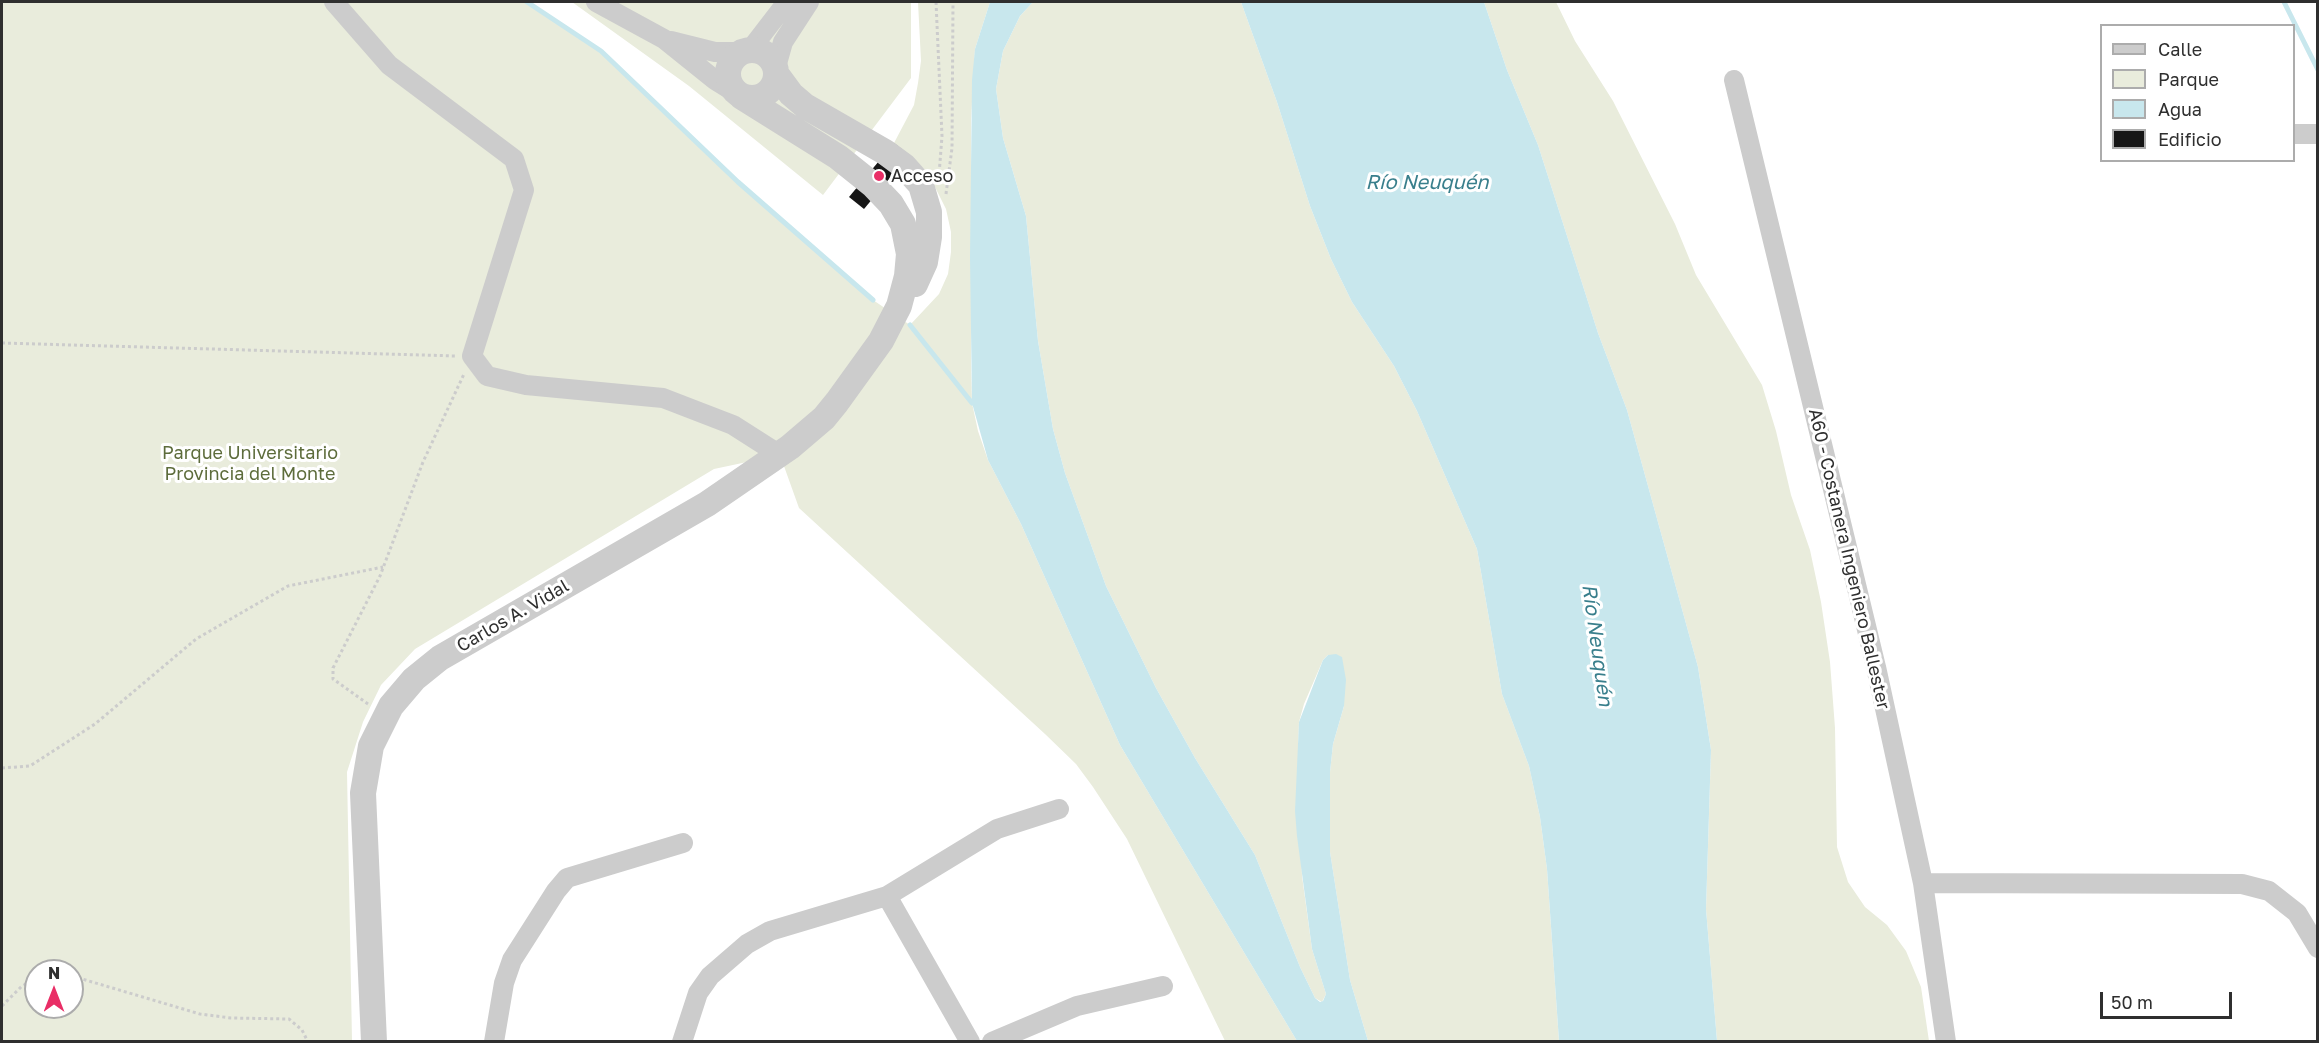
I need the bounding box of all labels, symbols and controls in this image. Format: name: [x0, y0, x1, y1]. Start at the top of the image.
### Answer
legend: [2100, 24, 2295, 162]
text: Calle: [2158, 38, 2202, 60]
text: Parque: [2158, 68, 2219, 90]
text: Agua: [2158, 98, 2202, 120]
text: Edificio: [2158, 128, 2222, 150]
place label: Acceso: [891, 165, 953, 187]
marker: Acceso: [872, 169, 886, 183]
water label: Río Neuquén: [1365, 171, 1489, 195]
street label: A60 - Costanera Ingeniero Ballester: [1804, 407, 1894, 711]
park label: Parque Universitario Provincia del Monte: [162, 442, 338, 484]
street label: Carlos A. Vidal: [453, 575, 573, 657]
water label: Río Neuquén: [1577, 582, 1617, 708]
north arrow: [24, 959, 84, 1019]
text: N: [48, 963, 60, 983]
scale bar: [2103, 980, 2235, 1018]
text: 50 m: [2111, 991, 2153, 1013]

